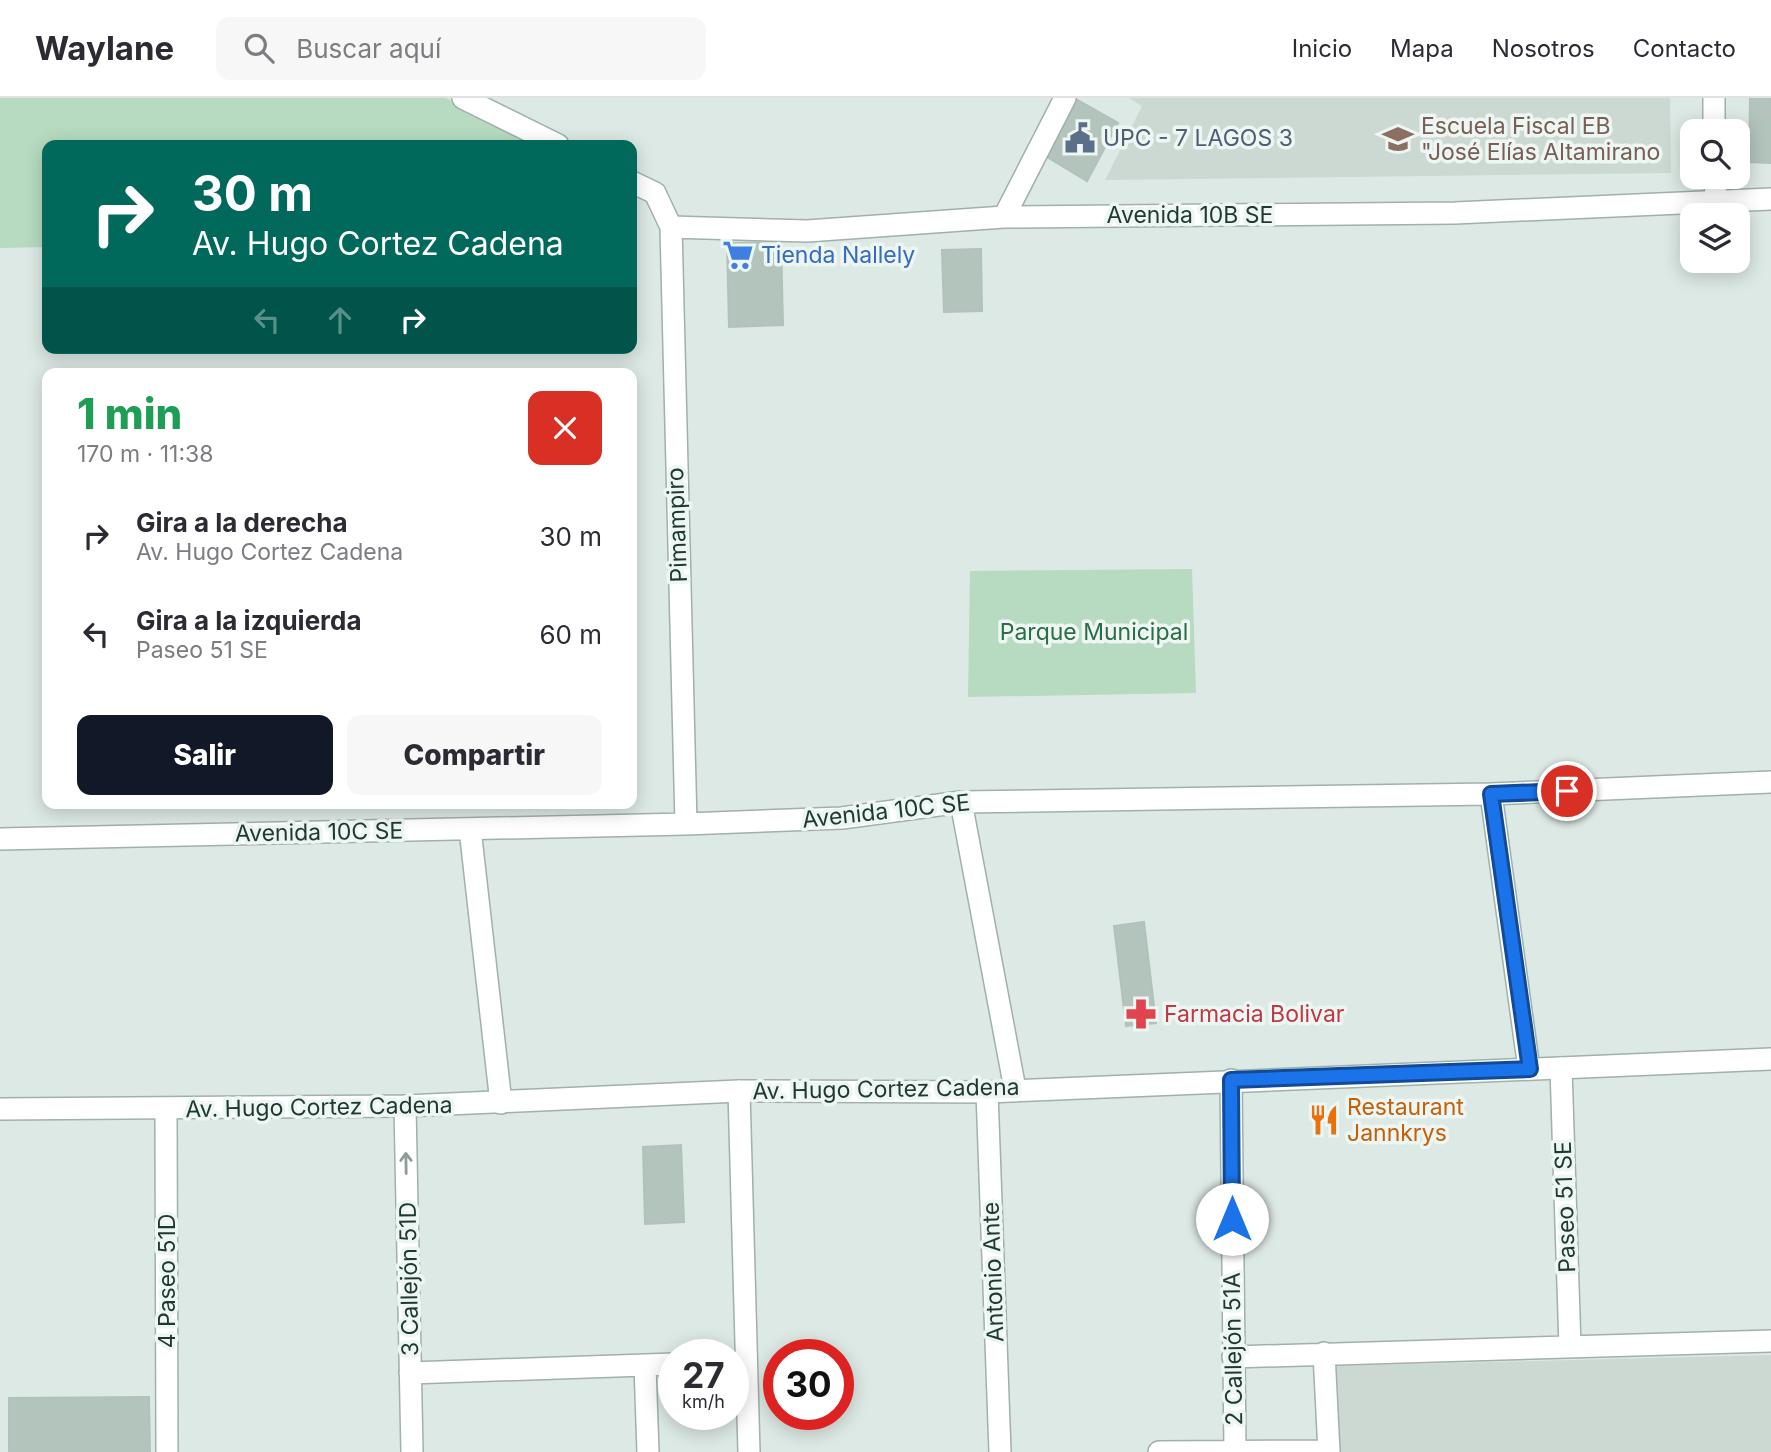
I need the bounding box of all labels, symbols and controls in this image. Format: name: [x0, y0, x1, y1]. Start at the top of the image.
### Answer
search box: [216, 17, 706, 80]
text: Waylane: [35, 28, 174, 68]
icon: search: [240, 29, 278, 67]
text: Buscar aquí: [296, 33, 441, 64]
text: Inicio: [1292, 34, 1352, 63]
text: Mapa: [1390, 34, 1454, 63]
text: Nosotros: [1492, 34, 1595, 63]
text: Contacto: [1633, 34, 1736, 63]
place label: Escuela Fiscal EB "José Elías Altamirano: [1421, 112, 1660, 166]
map controls: [1680, 119, 1750, 273]
button: search: [1680, 119, 1750, 189]
public building icon: UPC - 7 LAGOS 3: [1063, 121, 1097, 155]
school or university icon: Escuela Fiscal EB "José Elías Altamirano: [1381, 122, 1415, 156]
place label: UPC - 7 LAGOS 3: [1103, 124, 1293, 152]
text: 30 m: [192, 164, 313, 223]
icon: right: [77, 168, 168, 259]
street label: Avenida 10B SE: [1107, 201, 1273, 229]
button: layers: [1680, 203, 1750, 273]
text: Av. Hugo Cortez Cadena: [192, 224, 564, 263]
supermarket icon: Tienda Nallely: [721, 238, 755, 272]
place label: Tienda Nallely: [761, 241, 915, 269]
icon: left: [248, 301, 286, 339]
icon: ahead: [321, 301, 359, 339]
icon: right: [394, 301, 432, 339]
text: 1 min: [77, 388, 182, 439]
button: close: [528, 391, 602, 465]
text: 170 m · 11:38: [77, 440, 213, 468]
street label: Pimampiro: [661, 467, 693, 583]
text: Gira a la derecha: [136, 507, 348, 538]
icon: right: [77, 517, 115, 555]
text: 30 m: [539, 521, 602, 552]
text: Av. Hugo Cortez Cadena: [136, 538, 403, 566]
text: Gira a la izquierda: [136, 605, 362, 636]
icon: left: [77, 615, 115, 653]
park label: Parque Municipal: [1000, 618, 1188, 646]
text: 60 m: [539, 619, 602, 650]
text: Paseo 51 SE: [136, 636, 268, 664]
button: Salir: [77, 715, 333, 795]
button: Compartir: [347, 715, 602, 795]
pin: [1537, 761, 1597, 821]
icon: arrive: [1548, 772, 1586, 810]
street label: Avenida 10C SE: [801, 788, 971, 834]
street label: Avenida 10C SE: [234, 817, 404, 847]
pharmacy icon: Farmacia Bolivar: [1124, 997, 1158, 1031]
place label: Farmacia Bolivar: [1164, 1000, 1345, 1028]
street label: Av. Hugo Cortez Cadena: [752, 1073, 1020, 1105]
street label: Av. Hugo Cortez Cadena: [185, 1091, 453, 1123]
place label: Restaurant Jannkrys: [1347, 1093, 1464, 1147]
restaurant icon: Restaurant Jannkrys: [1307, 1103, 1341, 1137]
street label: Paseo 51 SE: [1549, 1141, 1581, 1273]
one-way arrow: [400, 1152, 413, 1175]
position arrow: [1195, 1182, 1269, 1256]
street label: Antonio Ante: [977, 1201, 1009, 1343]
street label: 3 Callejón 51D: [394, 1202, 424, 1356]
street label: 4 Paseo 51D: [153, 1214, 181, 1348]
street label: 2 Callejón 51A: [1218, 1272, 1248, 1426]
speed limit sign: 30: [763, 1339, 854, 1430]
text: 27: [682, 1354, 725, 1396]
text: km/h: [682, 1391, 725, 1412]

